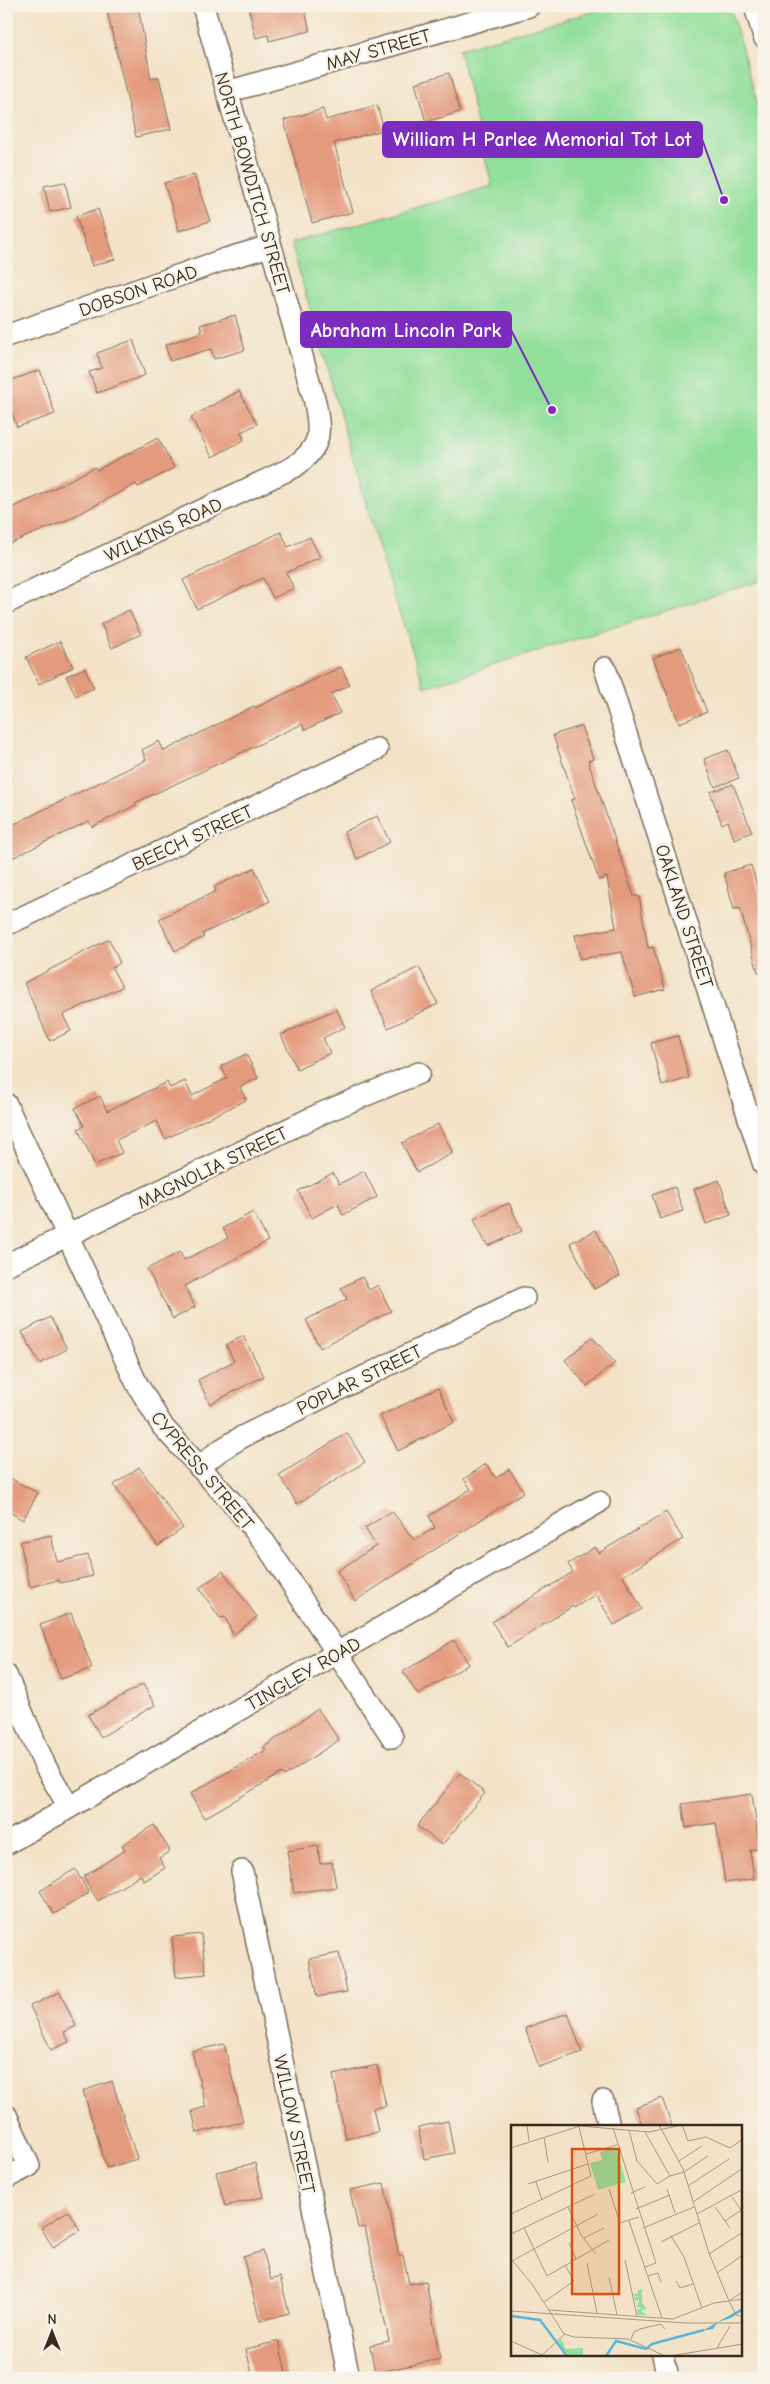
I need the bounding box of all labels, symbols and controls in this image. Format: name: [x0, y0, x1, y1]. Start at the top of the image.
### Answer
street label: MAY STREET: [323, 24, 433, 75]
street label: NORTH BOWDITCH STREET: [210, 70, 294, 297]
callout: William H Parlee Memorial Tot Lot: [383, 122, 702, 157]
text: William H Parlee Memorial Tot Lot: [393, 128, 692, 151]
street label: DOBSON ROAD: [76, 260, 201, 322]
callout: Abraham Lincoln Park: [301, 312, 511, 347]
text: Abraham Lincoln Park: [311, 319, 501, 342]
street label: WILKINS ROAD: [101, 493, 226, 567]
street label: BEECH STREET: [128, 800, 256, 876]
street label: OAKLAND STREET: [650, 842, 718, 991]
street label: MAGNOLIA STREET: [134, 1122, 291, 1214]
street label: POPLAR STREET: [293, 1340, 426, 1420]
street label: CYPRESS STREET: [146, 1407, 258, 1535]
street label: TINGLEY ROAD: [242, 1632, 365, 1716]
street label: WILLOW STREET: [269, 2053, 320, 2196]
inset map: [511, 2125, 742, 2356]
north arrow: [28, 2306, 78, 2356]
text: N: [47, 2311, 57, 2328]

